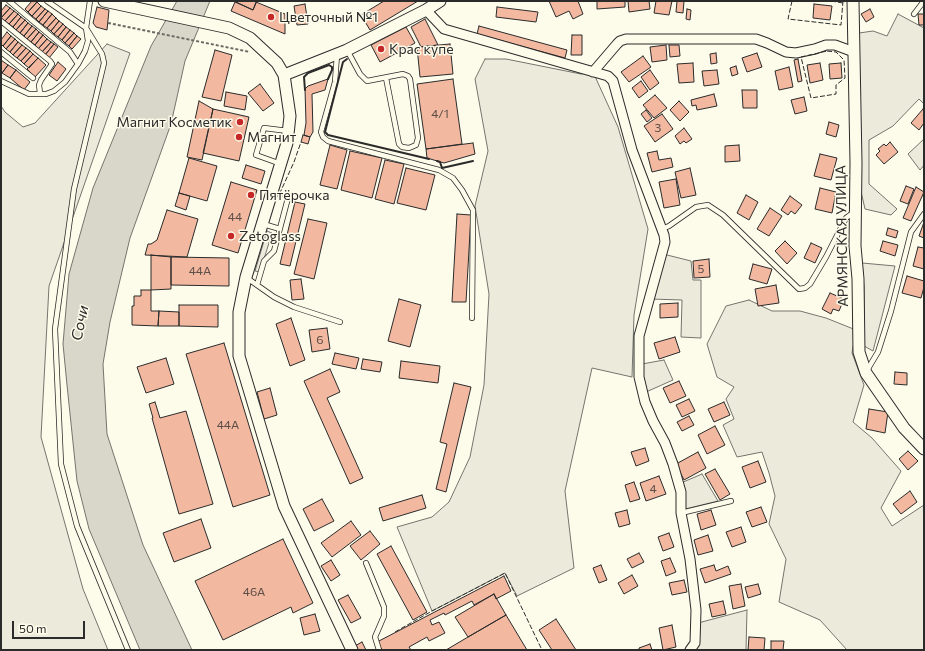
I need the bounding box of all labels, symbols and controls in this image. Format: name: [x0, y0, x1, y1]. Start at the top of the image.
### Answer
place label: Цветочный №1: [279, 9, 378, 25]
marker: Цветочный №1: [266, 12, 276, 22]
place label: Крас купе: [389, 41, 454, 57]
marker: Крас купе: [376, 44, 386, 54]
house number: 4/1: [431, 107, 449, 121]
place label: Магнит Косметик: [116, 114, 232, 130]
marker: Магнит Косметик: [235, 117, 245, 127]
house number: 3: [655, 121, 661, 135]
place label: Магнит: [247, 129, 296, 145]
marker: Магнит: [234, 132, 244, 142]
street label: АРМЯНСКАЯ УЛИЦА: [832, 165, 852, 307]
place label: Пятёрочка: [259, 187, 329, 203]
marker: Пятёрочка: [246, 190, 256, 200]
house number: 44: [228, 210, 242, 224]
place label: Zetoglass: [239, 228, 301, 244]
marker: Zetoglass: [226, 231, 236, 241]
house number: 5: [698, 262, 704, 276]
house number: 44А: [189, 264, 211, 278]
water label: Сочи: [67, 304, 93, 342]
house number: 6: [316, 333, 324, 347]
house number: 44А: [217, 418, 239, 432]
house number: 4: [649, 482, 657, 496]
house number: 46А: [243, 585, 265, 599]
scale bar: [14, 613, 87, 639]
text: 50 m: [19, 621, 47, 635]

